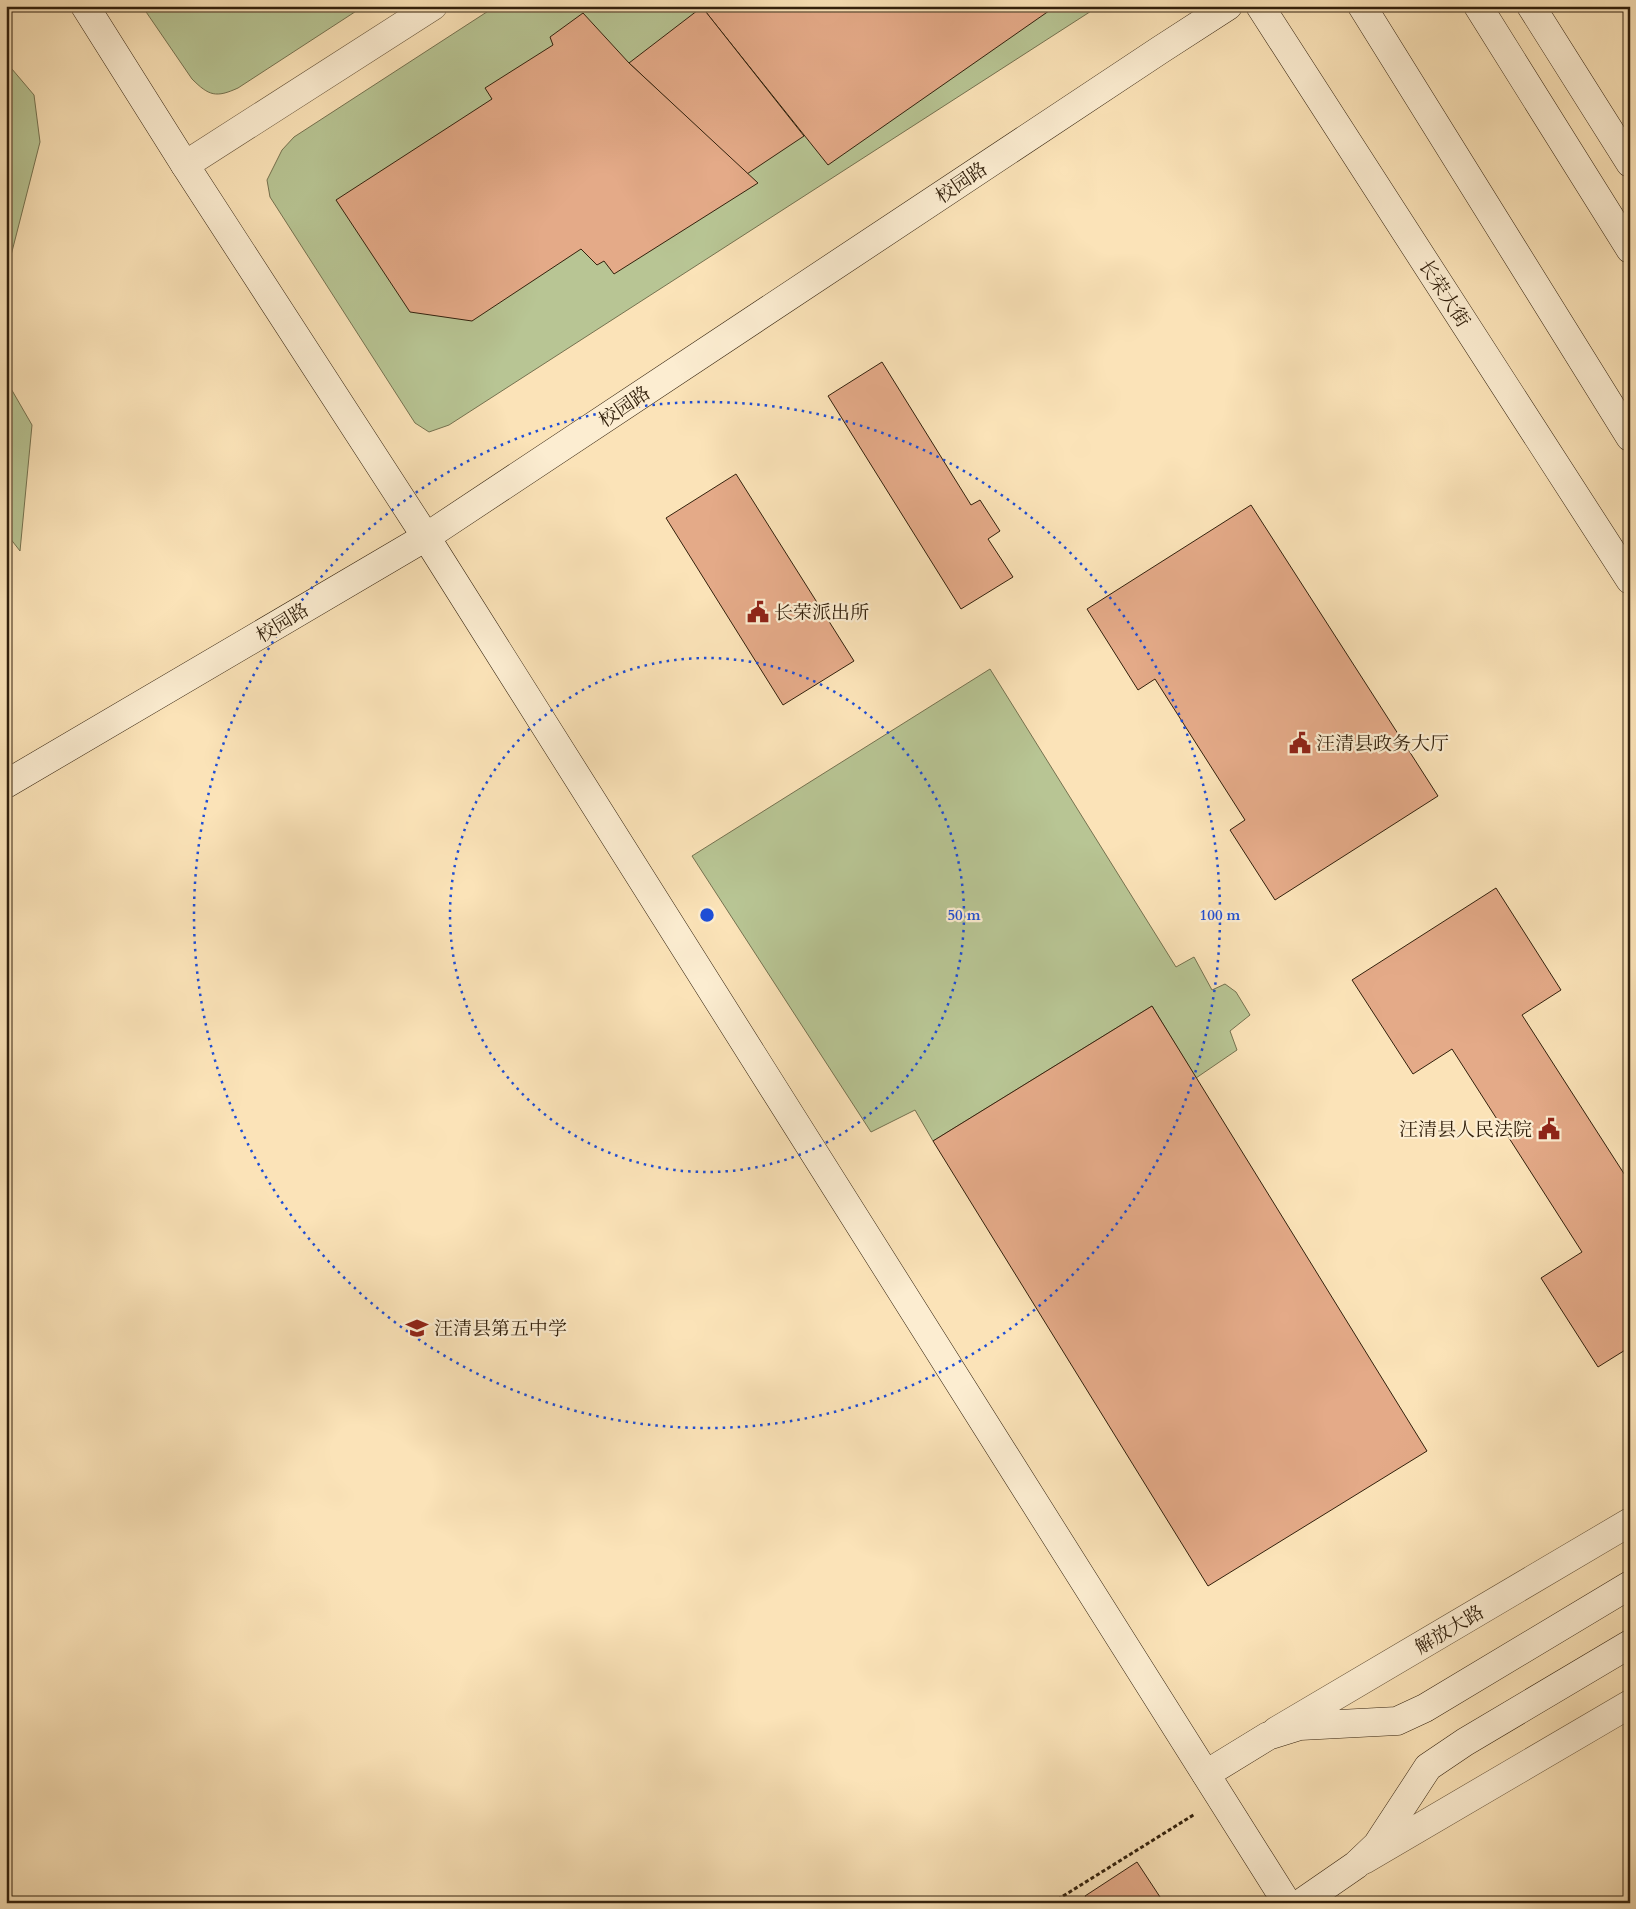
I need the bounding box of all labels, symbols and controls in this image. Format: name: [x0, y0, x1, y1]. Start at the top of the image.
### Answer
street label: 校园路: [931, 156, 992, 210]
street label: 长荣大街: [1413, 255, 1476, 333]
street label: 校园路: [594, 380, 655, 434]
street label: 校园路: [251, 597, 314, 649]
public building icon: 长荣派出所: [745, 599, 771, 625]
place label: 长荣派出所: [774, 600, 869, 626]
public building icon: 汪清县政务大厅: [1287, 730, 1313, 756]
place label: 汪清县政务大厅: [1316, 731, 1449, 757]
text: 50 m: [947, 905, 981, 925]
text: 100 m: [1200, 905, 1241, 925]
centre of rings: [698, 906, 716, 924]
public building icon: 汪清县人民法院: [1536, 1116, 1562, 1142]
place label: 汪清县人民法院: [1399, 1117, 1532, 1143]
school or university icon: 汪清县第五中学: [404, 1315, 430, 1341]
place label: 汪清县第五中学: [434, 1316, 567, 1342]
street label: 解放大路: [1410, 1599, 1489, 1661]

